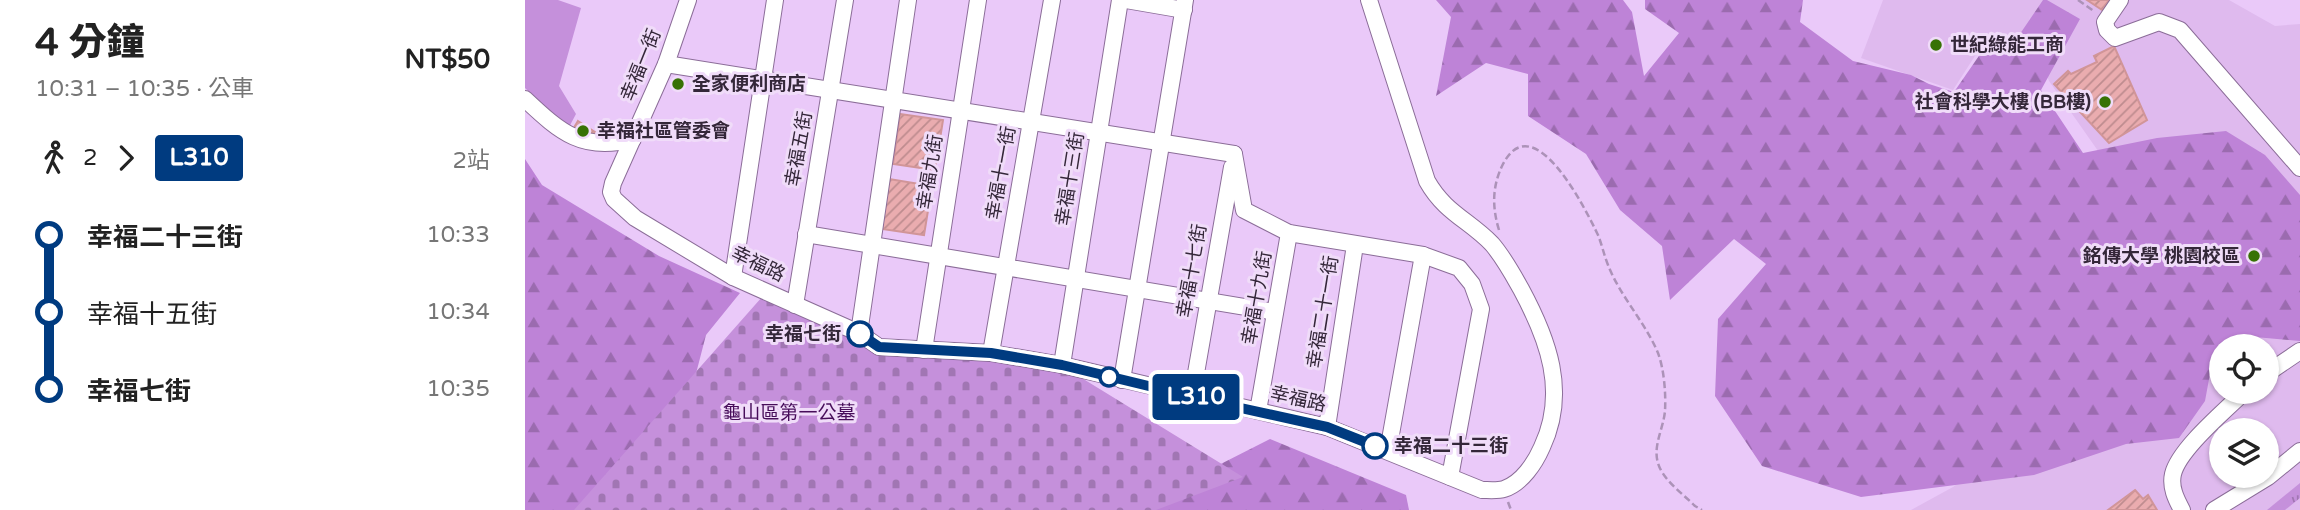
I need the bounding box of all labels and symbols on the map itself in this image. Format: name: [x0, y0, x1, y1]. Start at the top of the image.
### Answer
street label: 幸福一街: [617, 26, 665, 104]
place label: 世紀綠能工商: [1950, 34, 2064, 56]
marker: 世紀綠能工商: [1928, 37, 1944, 53]
place label: 全家便利商店: [692, 73, 806, 95]
marker: 全家便利商店: [670, 76, 686, 92]
place label: 社會科學大樓 (BB樓): [1915, 91, 2091, 113]
marker: 社會科學大樓 (BB樓): [2097, 94, 2113, 110]
street label: 幸福五街: [782, 110, 816, 188]
place label: 幸福社區管委會: [597, 120, 730, 142]
marker: 幸福社區管委會: [575, 123, 591, 139]
street label: 幸福十一街: [982, 124, 1020, 222]
street label: 幸福十三街: [1052, 130, 1088, 228]
street label: 幸福九街: [913, 133, 947, 211]
street label: 幸福十七街: [1173, 222, 1211, 320]
street label: 幸福路: [728, 242, 788, 286]
place label: 銘傳大學 桃園校區: [2083, 245, 2240, 267]
marker: 銘傳大學 桃園校區: [2246, 248, 2262, 264]
street label: 幸福十九街: [1238, 249, 1276, 347]
street label: 幸福二十一街: [1303, 254, 1343, 370]
marker: 幸福七街: [847, 321, 873, 347]
place label: 幸福七街: [765, 323, 841, 345]
unlabelled marker: [1099, 367, 1119, 387]
line badge: L310: [1147, 374, 1245, 420]
street label: 幸福路: [1268, 382, 1328, 416]
park label: 龜山區第一公墓: [722, 402, 856, 424]
marker: 幸福二十三街: [1362, 433, 1388, 459]
place label: 幸福二十三街: [1394, 435, 1508, 457]

